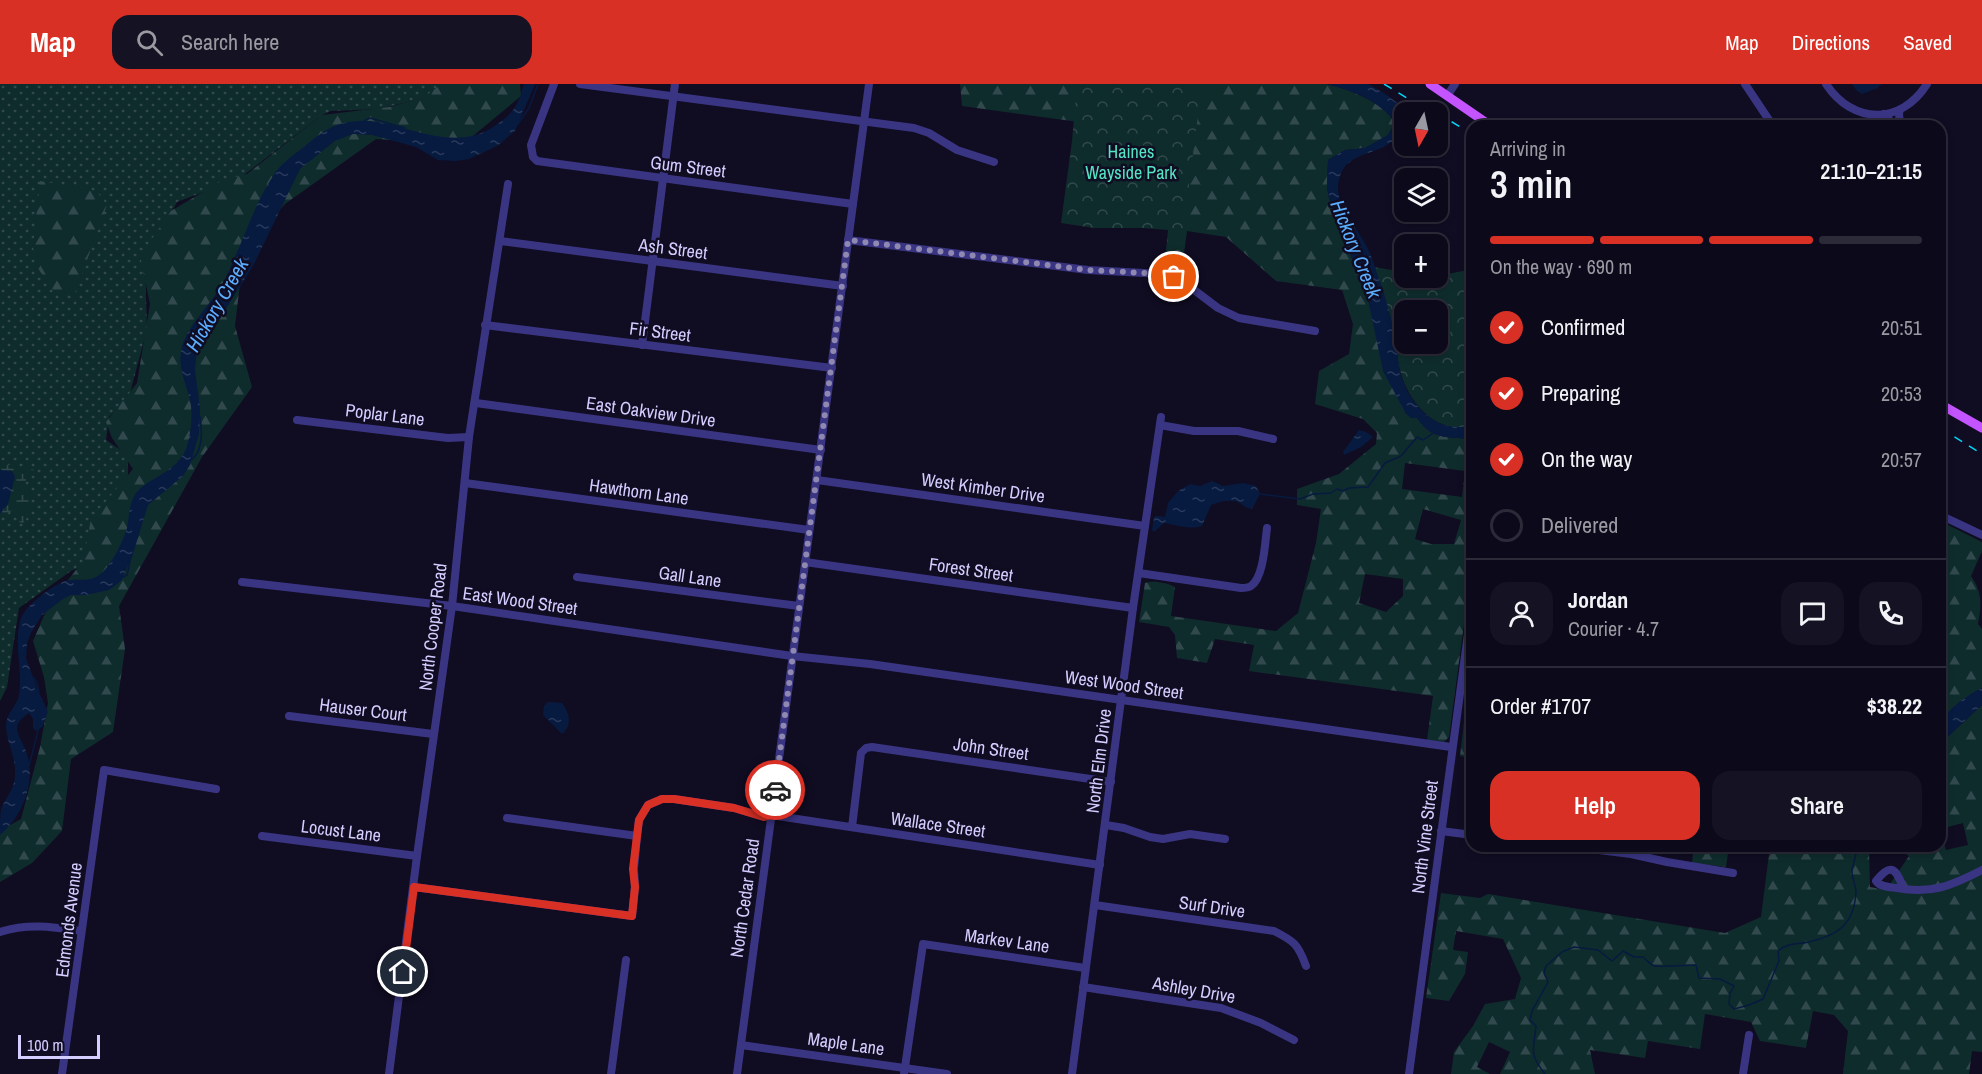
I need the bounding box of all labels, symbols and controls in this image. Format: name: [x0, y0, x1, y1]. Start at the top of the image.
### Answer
search box: [112, 15, 532, 69]
text: Map: [30, 23, 76, 61]
icon: search: [133, 26, 166, 59]
text: Search here: [181, 27, 279, 57]
text: Map: [1725, 28, 1759, 57]
text: Directions: [1792, 28, 1870, 57]
text: Saved: [1903, 28, 1952, 57]
north arrow: [1394, 102, 1448, 156]
map controls: [1394, 102, 1448, 354]
text: Arriving in: [1490, 135, 1566, 162]
park label: Haines Wayside Park: [1085, 139, 1177, 185]
street label: Gum Street: [649, 149, 727, 184]
text: 21:10–21:15: [1820, 156, 1922, 186]
text: 3 min: [1490, 158, 1572, 210]
button: layers: [1394, 168, 1448, 222]
water label: Hickory Creek: [1324, 196, 1389, 303]
street label: Ash Street: [636, 232, 709, 265]
button: +: [1394, 234, 1448, 288]
pin: [1148, 251, 1199, 302]
water label: Hickory Creek: [179, 252, 255, 356]
text: On the way · 690 m: [1490, 253, 1632, 280]
icon: bag: [1157, 260, 1190, 293]
button: −: [1394, 300, 1448, 354]
icon: check: [1490, 311, 1523, 344]
text: Confirmed: [1541, 312, 1625, 342]
text: 20:51: [1881, 314, 1922, 341]
street label: Fir Street: [628, 315, 692, 348]
icon: check: [1490, 377, 1523, 410]
text: Preparing: [1541, 378, 1620, 408]
text: 20:53: [1881, 380, 1922, 407]
street label: East Oakview Drive: [585, 390, 717, 433]
street label: Poplar Lane: [344, 397, 426, 432]
icon: check: [1490, 443, 1523, 476]
text: On the way: [1541, 444, 1632, 474]
text: 20:57: [1881, 446, 1922, 473]
street label: West Kimber Drive: [920, 466, 1046, 509]
street label: Hawthorn Lane: [588, 472, 690, 511]
text: Delivered: [1541, 510, 1618, 540]
street label: Forest Street: [927, 551, 1015, 588]
street label: Gall Lane: [657, 560, 723, 593]
street label: North Cooper Road: [412, 562, 453, 692]
street label: East Wood Street: [461, 580, 579, 621]
button: person: [1490, 582, 1553, 645]
button: chat: [1781, 582, 1844, 645]
button: phone: [1859, 582, 1922, 645]
text: Jordan: [1568, 585, 1628, 615]
text: Courier · 4.7: [1568, 615, 1659, 642]
street label: West Wood Street: [1063, 664, 1185, 705]
text: Order #1707: [1490, 691, 1591, 721]
text: $38.22: [1867, 691, 1922, 721]
street label: Hauser Court: [318, 692, 408, 727]
street label: North Elm Drive: [1080, 707, 1117, 815]
street label: John Street: [952, 731, 1030, 766]
courier: [745, 760, 805, 820]
button: Help: [1490, 771, 1700, 840]
button: Share: [1712, 771, 1922, 840]
icon: car: [759, 774, 792, 807]
street label: North Vine Street: [1405, 779, 1444, 895]
street label: Wallace Street: [889, 805, 987, 844]
street label: Locust Lane: [300, 813, 383, 848]
street label: North Cedar Road: [724, 837, 765, 959]
street label: Edmonds Avenue: [49, 861, 88, 979]
street label: Surf Drive: [1177, 890, 1247, 924]
street label: Markev Lane: [963, 922, 1051, 959]
pin: [377, 946, 428, 997]
icon: home: [386, 955, 419, 988]
street label: Ashley Drive: [1150, 970, 1237, 1009]
street label: Maple Lane: [806, 1026, 886, 1061]
scale bar: [18, 1032, 100, 1060]
text: 100 m: [27, 1034, 63, 1056]

